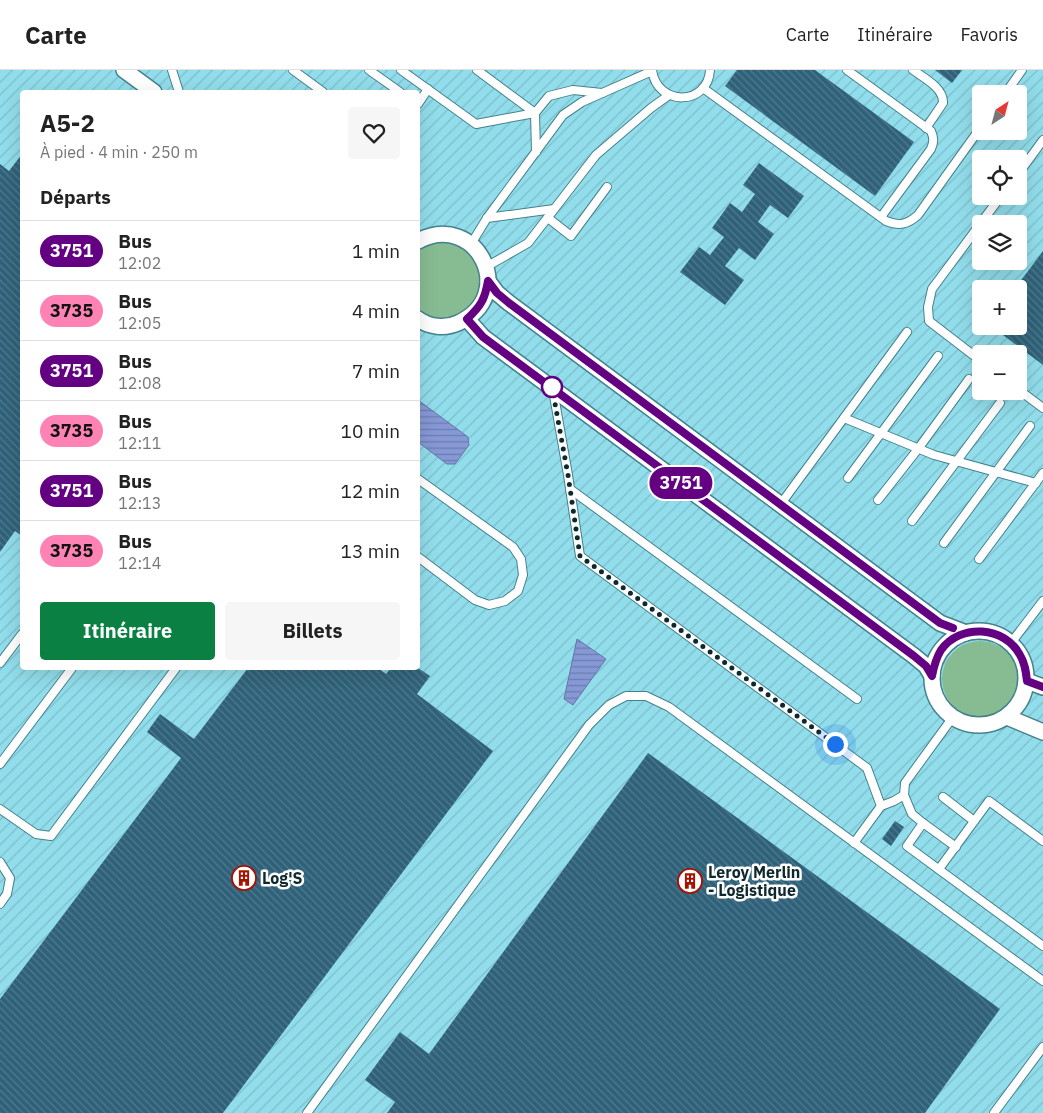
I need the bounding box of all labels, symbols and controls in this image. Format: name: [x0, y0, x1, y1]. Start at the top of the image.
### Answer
text: Carte: [25, 19, 87, 51]
text: Carte: [786, 23, 829, 46]
text: Itinéraire: [857, 23, 933, 46]
text: Favoris: [961, 23, 1018, 46]
north arrow: [972, 85, 1028, 140]
map controls: [972, 85, 1027, 400]
text: A5-2: [40, 107, 95, 139]
button: heart: [348, 107, 400, 159]
text: À pied · 4 min · 250 m: [40, 142, 198, 162]
button: locate: [972, 150, 1027, 205]
text: Départs: [40, 185, 111, 209]
button: layers: [972, 215, 1027, 270]
text: Bus: [118, 229, 152, 253]
text: 3751: [50, 239, 93, 262]
text: 1 min: [352, 239, 400, 263]
text: 12:02: [118, 253, 161, 273]
button: +: [972, 280, 1027, 335]
text: Bus: [118, 289, 152, 313]
text: 3735: [50, 299, 93, 322]
text: 4 min: [352, 299, 400, 323]
text: 12:05: [118, 313, 161, 333]
button: −: [972, 345, 1027, 400]
text: Bus: [118, 349, 152, 373]
text: 3751: [50, 359, 93, 382]
text: 7 min: [352, 359, 400, 383]
text: 12:08: [118, 373, 161, 393]
unlabelled marker: [541, 376, 563, 398]
text: Bus: [118, 409, 152, 433]
text: 3735: [50, 419, 93, 442]
text: 10 min: [341, 419, 400, 443]
text: 12:11: [118, 433, 161, 453]
line badge: 3751: [646, 467, 716, 499]
text: Bus: [118, 469, 152, 493]
text: 3751: [659, 471, 703, 494]
text: 3751: [50, 479, 93, 502]
text: 12 min: [341, 479, 400, 503]
text: 12:13: [118, 493, 161, 513]
text: Bus: [118, 529, 152, 553]
text: 3735: [50, 539, 93, 562]
text: 13 min: [341, 539, 400, 563]
text: 12:14: [118, 553, 161, 573]
button: Itinéraire: [40, 602, 215, 660]
button: Billets: [225, 602, 400, 660]
your location: [823, 732, 848, 757]
place label: Leroy Merlin - Logistique: [708, 862, 800, 900]
building icon: Log'S: [231, 865, 257, 891]
place label: Log'S: [262, 868, 303, 888]
building icon: Leroy Merlin - Logistique: [677, 868, 703, 894]

